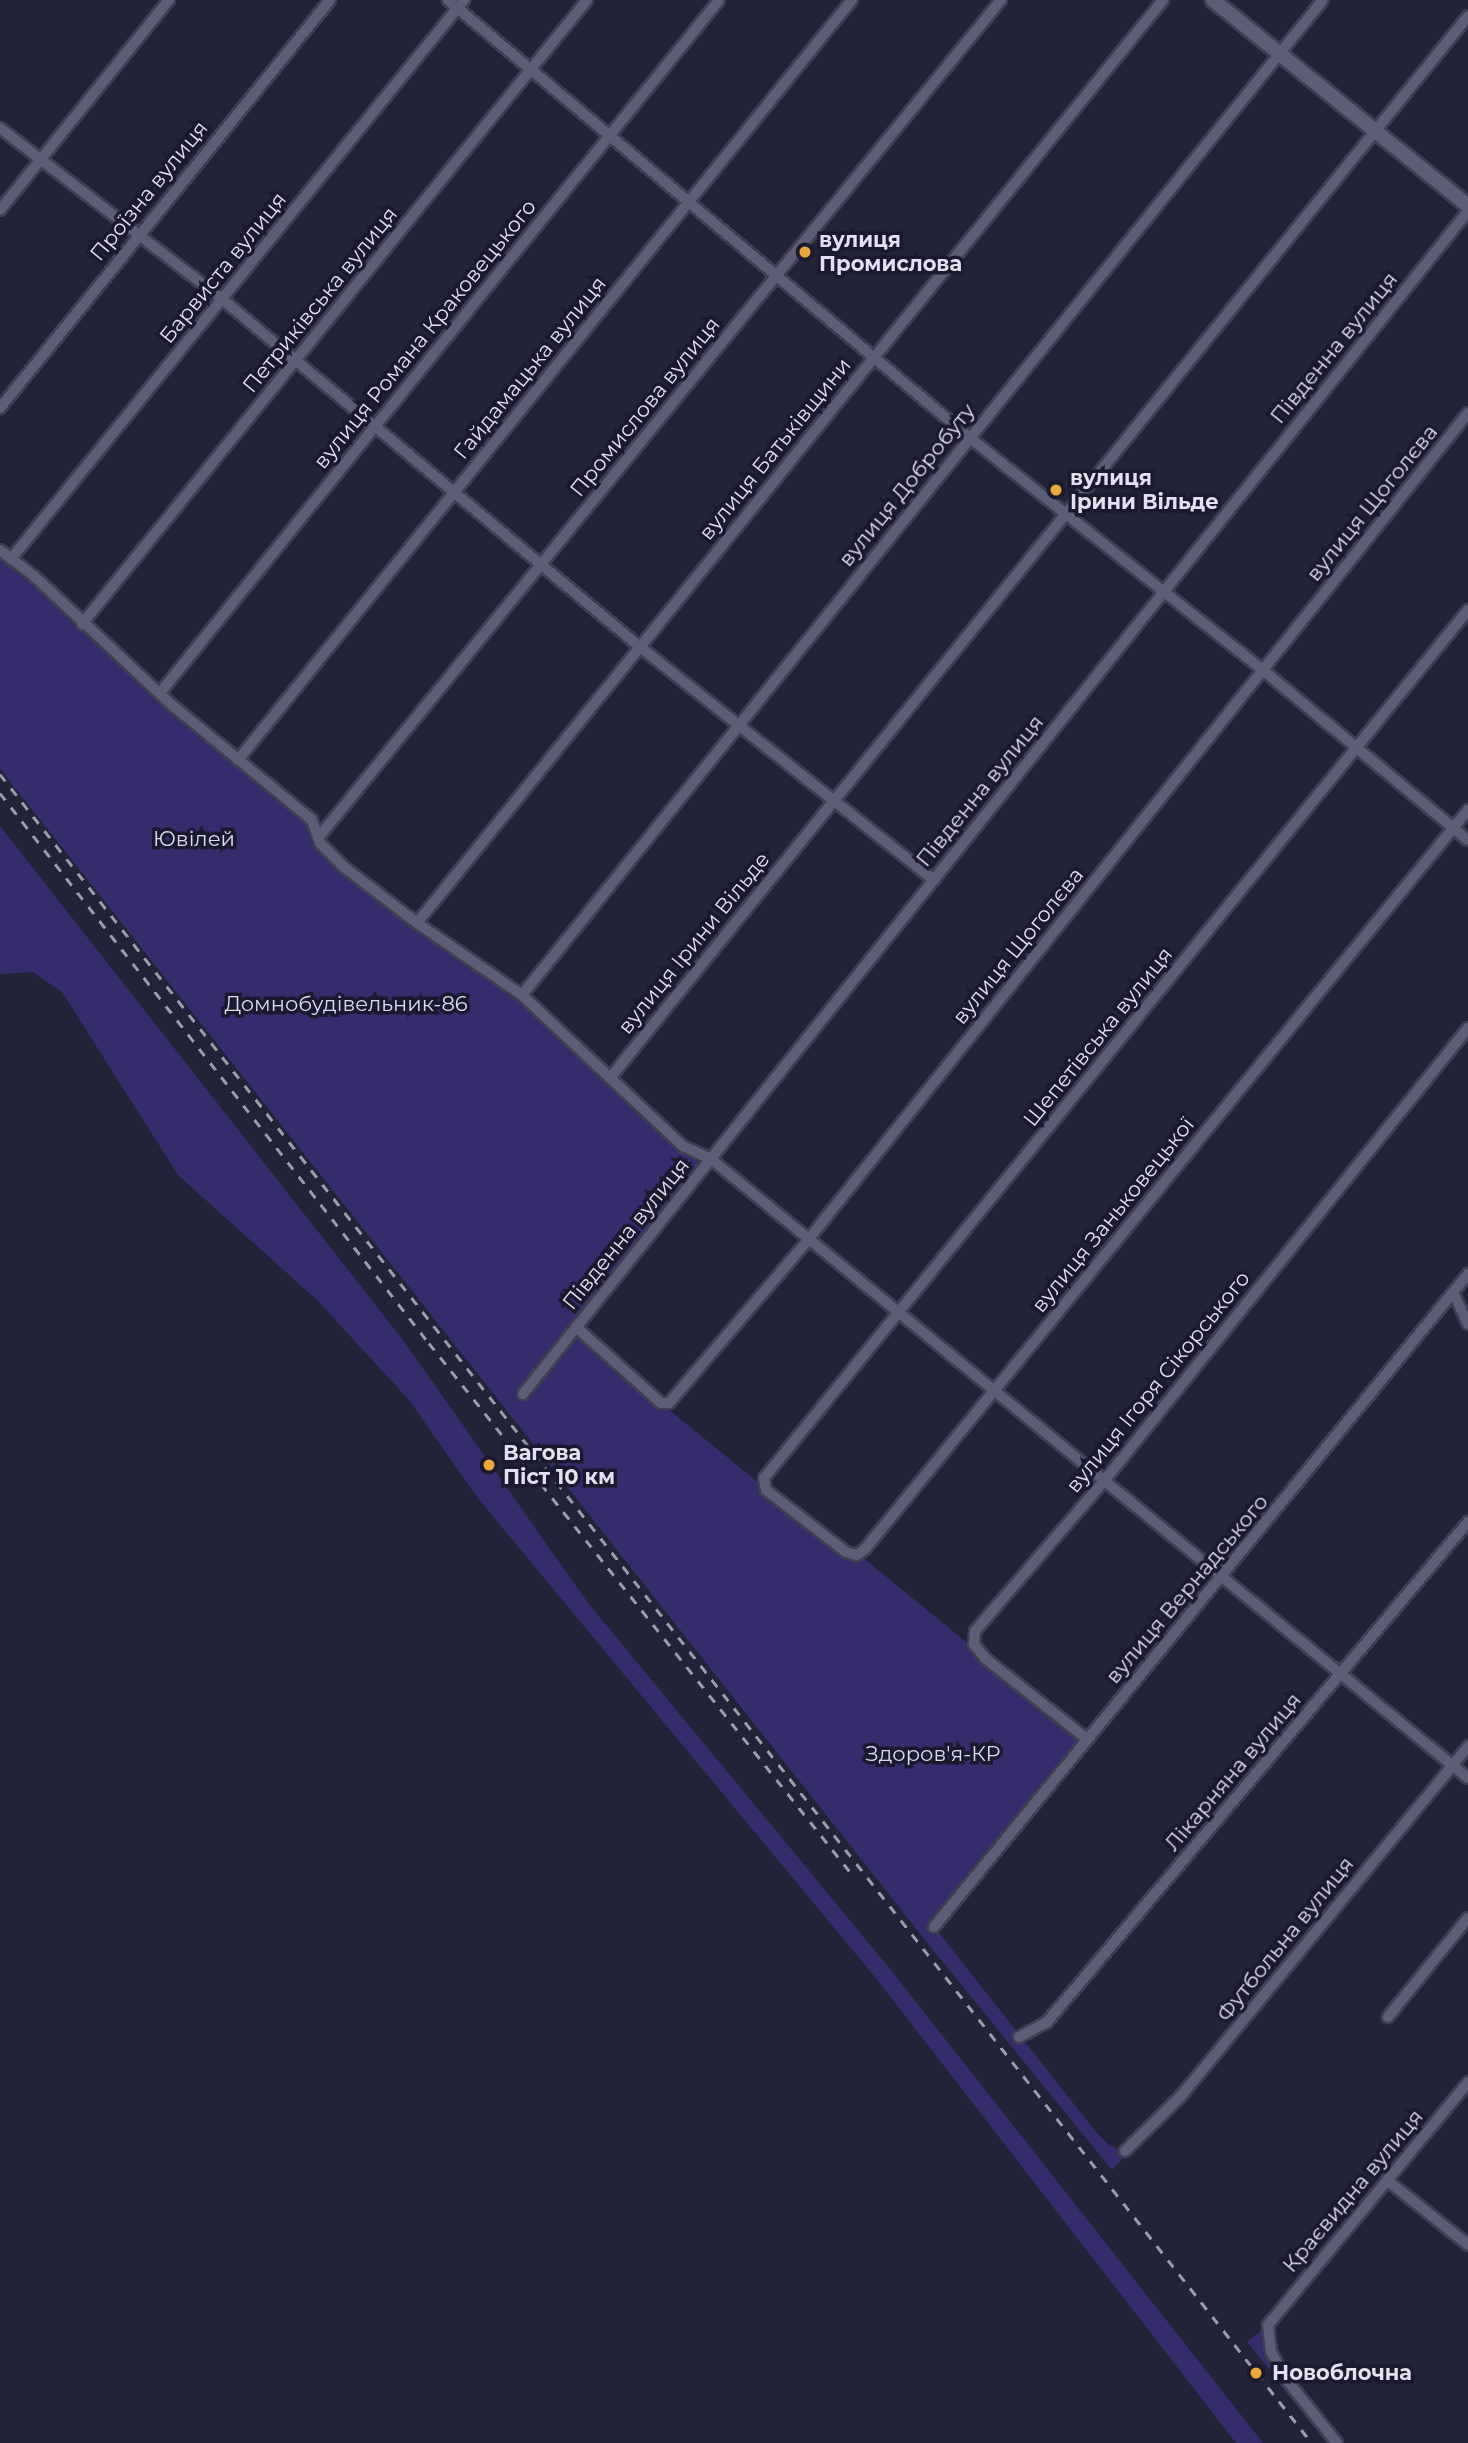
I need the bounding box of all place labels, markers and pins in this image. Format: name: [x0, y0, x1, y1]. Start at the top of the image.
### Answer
place label: вулиця Промислова: [819, 227, 962, 277]
marker: вулиця Промислова: [797, 244, 813, 260]
place label: вулиця Ірини Вільде: [1070, 465, 1219, 515]
marker: вулиця Ірини Вільде: [1048, 482, 1064, 498]
place label: Вагова Піст 10 км: [503, 1440, 615, 1490]
marker: Вагова Піст 10 км: [481, 1457, 497, 1473]
place label: Новоблочна: [1272, 2360, 1412, 2386]
marker: Новоблочна: [1246, 2363, 1266, 2383]

